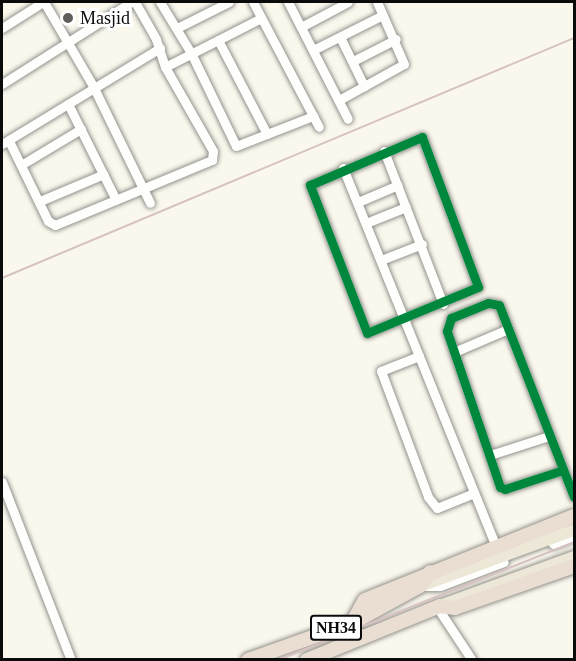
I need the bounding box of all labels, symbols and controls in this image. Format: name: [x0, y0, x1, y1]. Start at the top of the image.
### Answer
place label: Masjid: [80, 7, 135, 29]
marker: Masjid: [61, 11, 75, 25]
road number: NH34: [308, 615, 364, 641]

